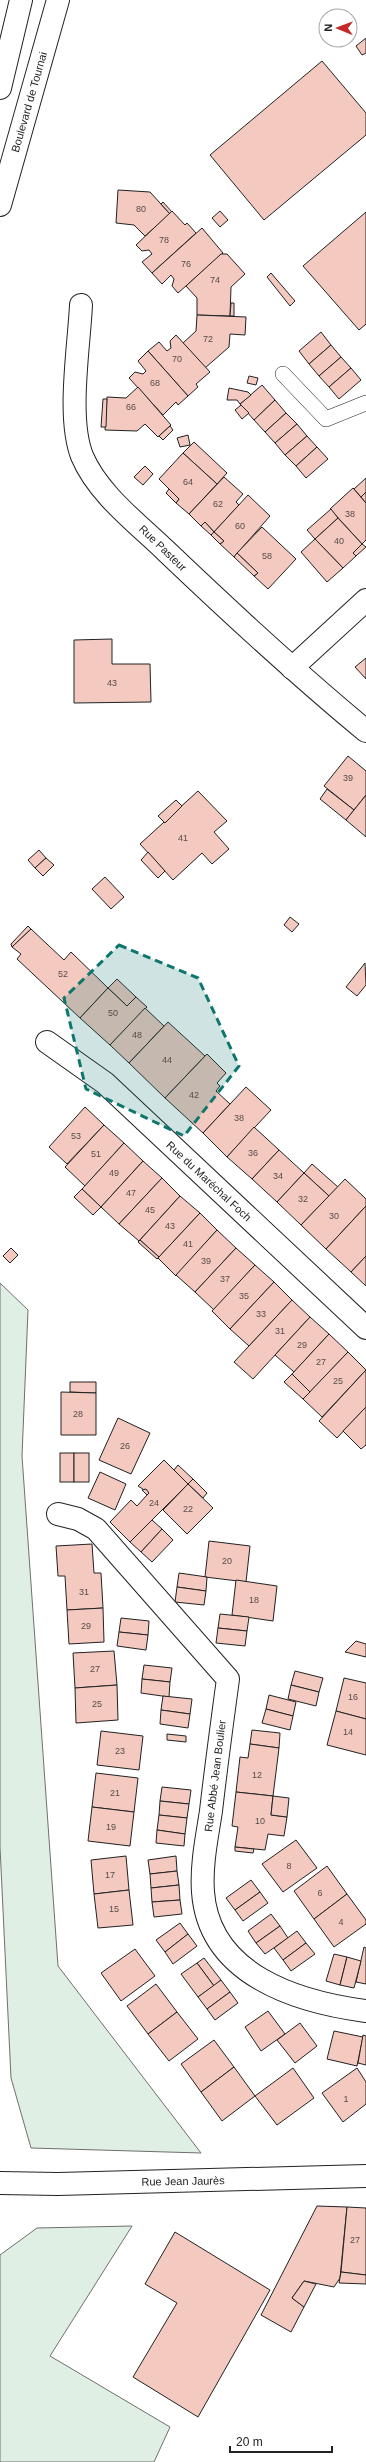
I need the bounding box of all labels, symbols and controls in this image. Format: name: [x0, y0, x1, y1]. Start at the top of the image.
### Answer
north arrow: [318, 8, 358, 48]
text: N: [322, 24, 334, 32]
street label: Boulevard de Tournai: [9, 50, 49, 154]
house number: 80: [136, 204, 146, 214]
house number: 78: [159, 235, 169, 245]
house number: 76: [181, 259, 191, 269]
house number: 74: [210, 275, 220, 285]
house number: 72: [203, 334, 213, 344]
house number: 70: [172, 354, 182, 364]
house number: 68: [150, 378, 160, 388]
house number: 66: [126, 402, 136, 412]
house number: 64: [183, 477, 193, 487]
house number: 62: [213, 499, 223, 509]
house number: 38: [345, 509, 355, 519]
house number: 60: [235, 521, 245, 531]
street label: Rue Pasteur: [137, 522, 189, 574]
house number: 40: [334, 536, 344, 546]
house number: 58: [262, 551, 272, 561]
house number: 43: [107, 678, 117, 688]
house number: 39: [343, 773, 353, 783]
house number: 41: [178, 833, 188, 843]
house number: 52: [58, 969, 68, 979]
house number: 50: [108, 1008, 118, 1018]
house number: 48: [132, 1030, 142, 1040]
house number: 44: [162, 1055, 172, 1065]
house number: 42: [189, 1090, 199, 1100]
house number: 38: [234, 1113, 244, 1123]
house number: 53: [71, 1131, 81, 1141]
street label: Rue du Maréchal Foch: [164, 1139, 254, 1223]
house number: 36: [248, 1148, 258, 1158]
house number: 51: [91, 1149, 101, 1159]
house number: 49: [109, 1168, 119, 1178]
house number: 34: [273, 1171, 283, 1181]
house number: 47: [126, 1188, 136, 1198]
house number: 32: [298, 1194, 308, 1204]
house number: 45: [145, 1205, 155, 1215]
house number: 30: [329, 1211, 339, 1221]
house number: 43: [165, 1221, 175, 1231]
house number: 41: [183, 1239, 193, 1249]
house number: 39: [201, 1256, 211, 1266]
house number: 37: [220, 1274, 230, 1284]
house number: 35: [239, 1291, 249, 1301]
house number: 33: [256, 1309, 266, 1319]
house number: 31: [275, 1326, 285, 1336]
house number: 29: [297, 1340, 307, 1350]
house number: 27: [316, 1357, 326, 1367]
house number: 25: [333, 1376, 343, 1386]
house number: 28: [73, 1409, 83, 1419]
house number: 26: [120, 1441, 130, 1451]
house number: 24: [149, 1498, 159, 1508]
house number: 22: [183, 1504, 193, 1514]
house number: 20: [222, 1556, 232, 1566]
house number: 31: [79, 1587, 89, 1597]
house number: 18: [249, 1595, 259, 1605]
house number: 29: [81, 1621, 91, 1631]
house number: 27: [90, 1664, 100, 1674]
house number: 16: [348, 1692, 358, 1702]
house number: 25: [92, 1699, 102, 1709]
street label: Rue Abbé Jean Boulier: [202, 1719, 228, 1833]
house number: 14: [343, 1727, 353, 1737]
house number: 23: [115, 1746, 125, 1756]
house number: 12: [252, 1770, 262, 1780]
house number: 21: [110, 1788, 120, 1798]
house number: 10: [255, 1816, 265, 1826]
house number: 19: [106, 1822, 116, 1832]
house number: 8: [286, 1861, 292, 1871]
house number: 17: [105, 1870, 115, 1880]
house number: 6: [317, 1888, 323, 1898]
house number: 15: [109, 1904, 119, 1914]
house number: 4: [338, 1917, 344, 1927]
house number: 1: [343, 2094, 349, 2104]
street label: Rue Jean Jaurès: [141, 2174, 225, 2188]
house number: 27: [350, 2235, 360, 2245]
scale bar: [230, 2428, 332, 2454]
text: 20 m: [236, 2435, 263, 2449]

